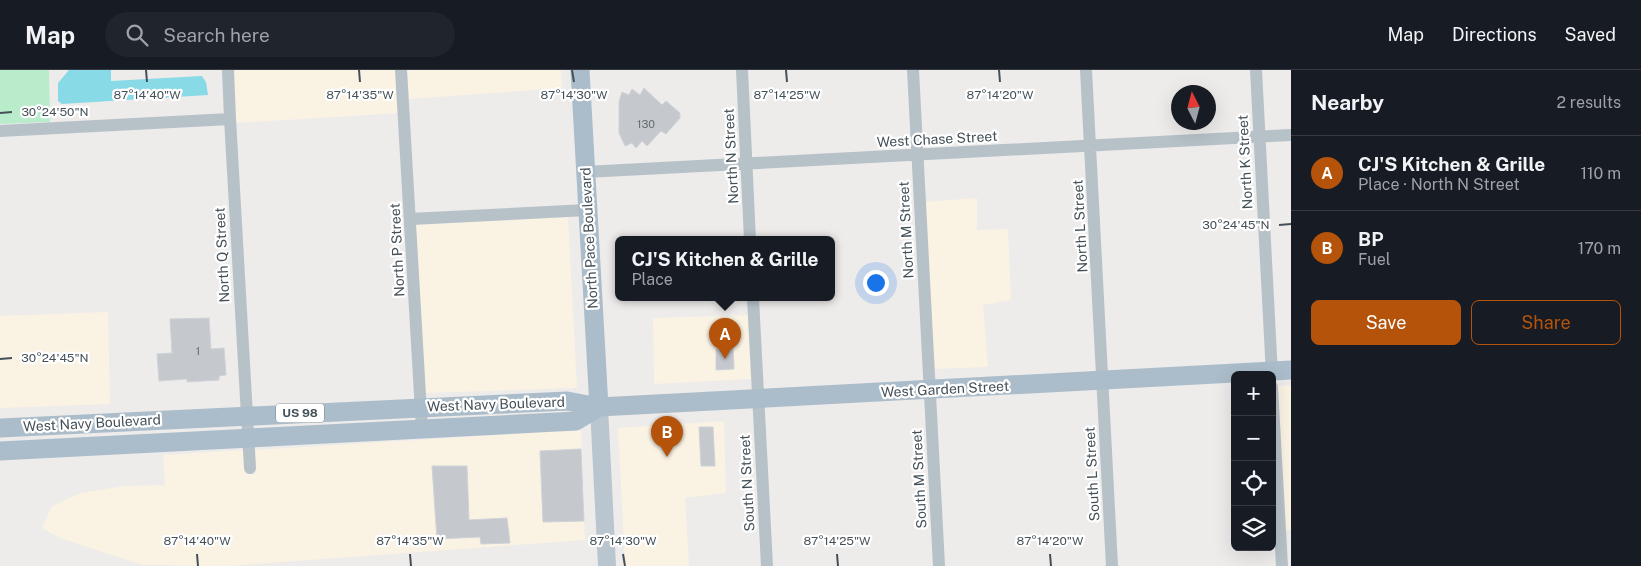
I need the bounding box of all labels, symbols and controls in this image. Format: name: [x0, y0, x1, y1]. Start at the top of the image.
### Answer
search box: [105, 12, 455, 57]
text: Map: [25, 21, 75, 49]
icon: search: [123, 21, 151, 49]
text: Search here: [163, 24, 270, 46]
text: Map: [1387, 24, 1424, 45]
text: Directions: [1452, 24, 1537, 45]
text: Saved: [1565, 24, 1616, 45]
north arrow: [1171, 85, 1216, 130]
text: 87°14'40"W: [113, 88, 181, 102]
text: 87°14'35"W: [326, 88, 394, 102]
text: 87°14'30"W: [540, 88, 608, 102]
text: 87°14'25"W: [753, 88, 821, 102]
text: 87°14'20"W: [967, 88, 1034, 102]
text: Nearby: [1311, 90, 1384, 115]
text: 2 results: [1556, 93, 1621, 112]
text: 30°24'50"N: [21, 105, 89, 119]
street label: North N Street: [721, 108, 741, 204]
street label: North K Street: [1235, 114, 1255, 210]
house number: 130: [637, 118, 655, 130]
street label: West Chase Street: [876, 128, 998, 150]
text: CJ'S Kitchen & Grille: [1358, 153, 1545, 175]
text: A: [1321, 164, 1333, 183]
text: 110 m: [1580, 164, 1621, 183]
street label: North Pace Boulevard: [577, 167, 601, 309]
text: Place · North N Street: [1358, 175, 1520, 194]
street label: North L Street: [1070, 179, 1090, 273]
street label: North M Street: [895, 181, 917, 279]
street label: North P Street: [387, 203, 407, 297]
street label: North Q Street: [212, 207, 232, 303]
text: 30°24'45"N: [1202, 218, 1270, 232]
text: BP: [1358, 228, 1384, 250]
popup: [615, 236, 835, 301]
text: B: [1322, 239, 1332, 258]
text: 170 m: [1578, 239, 1621, 258]
text: CJ'S Kitchen & Grille: [631, 248, 819, 270]
text: Fuel: [1358, 250, 1391, 269]
text: Place: [631, 270, 673, 289]
your location: [863, 270, 889, 296]
button: Save: [1311, 300, 1461, 345]
button: Share: [1471, 300, 1621, 345]
pin: A: [709, 318, 741, 359]
house number: 1: [196, 345, 200, 357]
text: 30°24'45"N: [21, 351, 89, 365]
map controls: [1231, 371, 1276, 551]
button: +: [1231, 371, 1276, 416]
street label: West Garden Street: [880, 378, 1010, 400]
street label: West Navy Boulevard: [427, 394, 565, 414]
road number: US 98: [276, 403, 324, 422]
street label: West Navy Boulevard: [23, 411, 161, 435]
pin: B: [651, 416, 683, 457]
button: −: [1231, 416, 1276, 461]
street label: South L Street: [1082, 426, 1102, 522]
street label: South M Street: [908, 429, 930, 529]
street label: South N Street: [736, 434, 758, 532]
button: locate: [1231, 461, 1276, 506]
button: layers: [1231, 506, 1276, 551]
text: 87°14'40"W: [163, 534, 231, 548]
text: 87°14'35"W: [376, 534, 444, 548]
text: 87°14'30"W: [589, 534, 657, 548]
text: 87°14'25"W: [803, 534, 871, 548]
text: 87°14'20"W: [1017, 534, 1084, 548]

